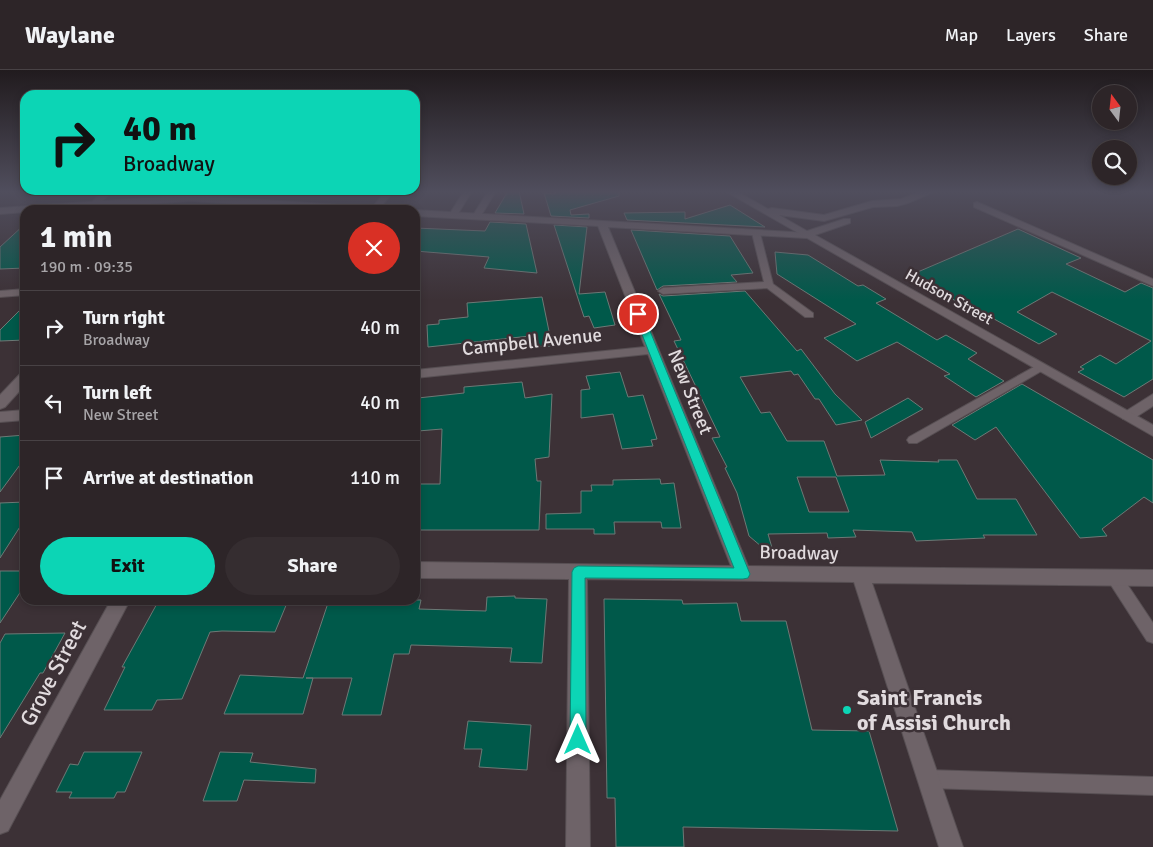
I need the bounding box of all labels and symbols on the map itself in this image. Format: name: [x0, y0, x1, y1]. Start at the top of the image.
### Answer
north arrow: [1092, 85, 1138, 130]
street label: Hudson Street: [902, 265, 997, 330]
pin: [617, 293, 659, 335]
street label: Campbell Avenue: [461, 323, 603, 361]
street label: New Street: [662, 346, 718, 438]
street label: Broadway: [759, 540, 839, 566]
street label: Grove Street: [14, 615, 92, 731]
place label: Saint Francis of Assisi Church: [857, 684, 1011, 736]
marker: Saint Francis of Assisi Church: [841, 704, 853, 716]
position arrow: [551, 713, 603, 765]

